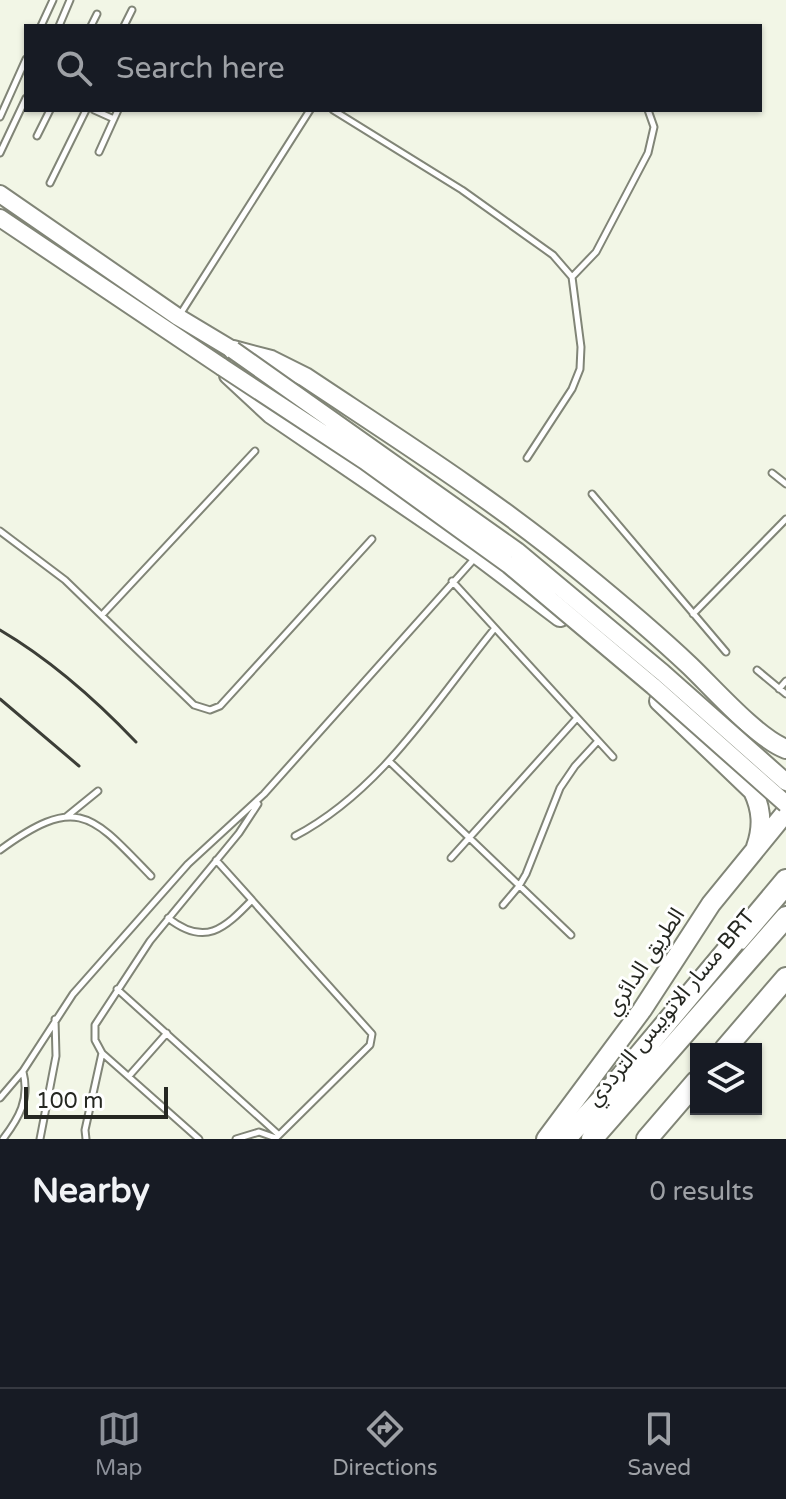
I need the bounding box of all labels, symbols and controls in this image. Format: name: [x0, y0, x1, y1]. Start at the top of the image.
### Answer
search box: [24, 24, 762, 112]
icon: search: [52, 46, 96, 90]
text: Search here: [116, 50, 285, 87]
street label: الطريق الدائري: [599, 903, 693, 1022]
street label: مسار الاتوبيس الترددي BRT: [581, 904, 763, 1113]
map controls: [690, 1043, 762, 1115]
button: layers: [690, 1043, 762, 1115]
scale bar: [24, 1083, 168, 1119]
text: 100 m: [36, 1088, 103, 1114]
text: Nearby: [32, 1171, 150, 1212]
text: 0 results: [649, 1176, 754, 1207]
tab: Map: [95, 1407, 142, 1481]
tab: Directions: [332, 1407, 438, 1481]
tab: Saved: [627, 1407, 691, 1481]

